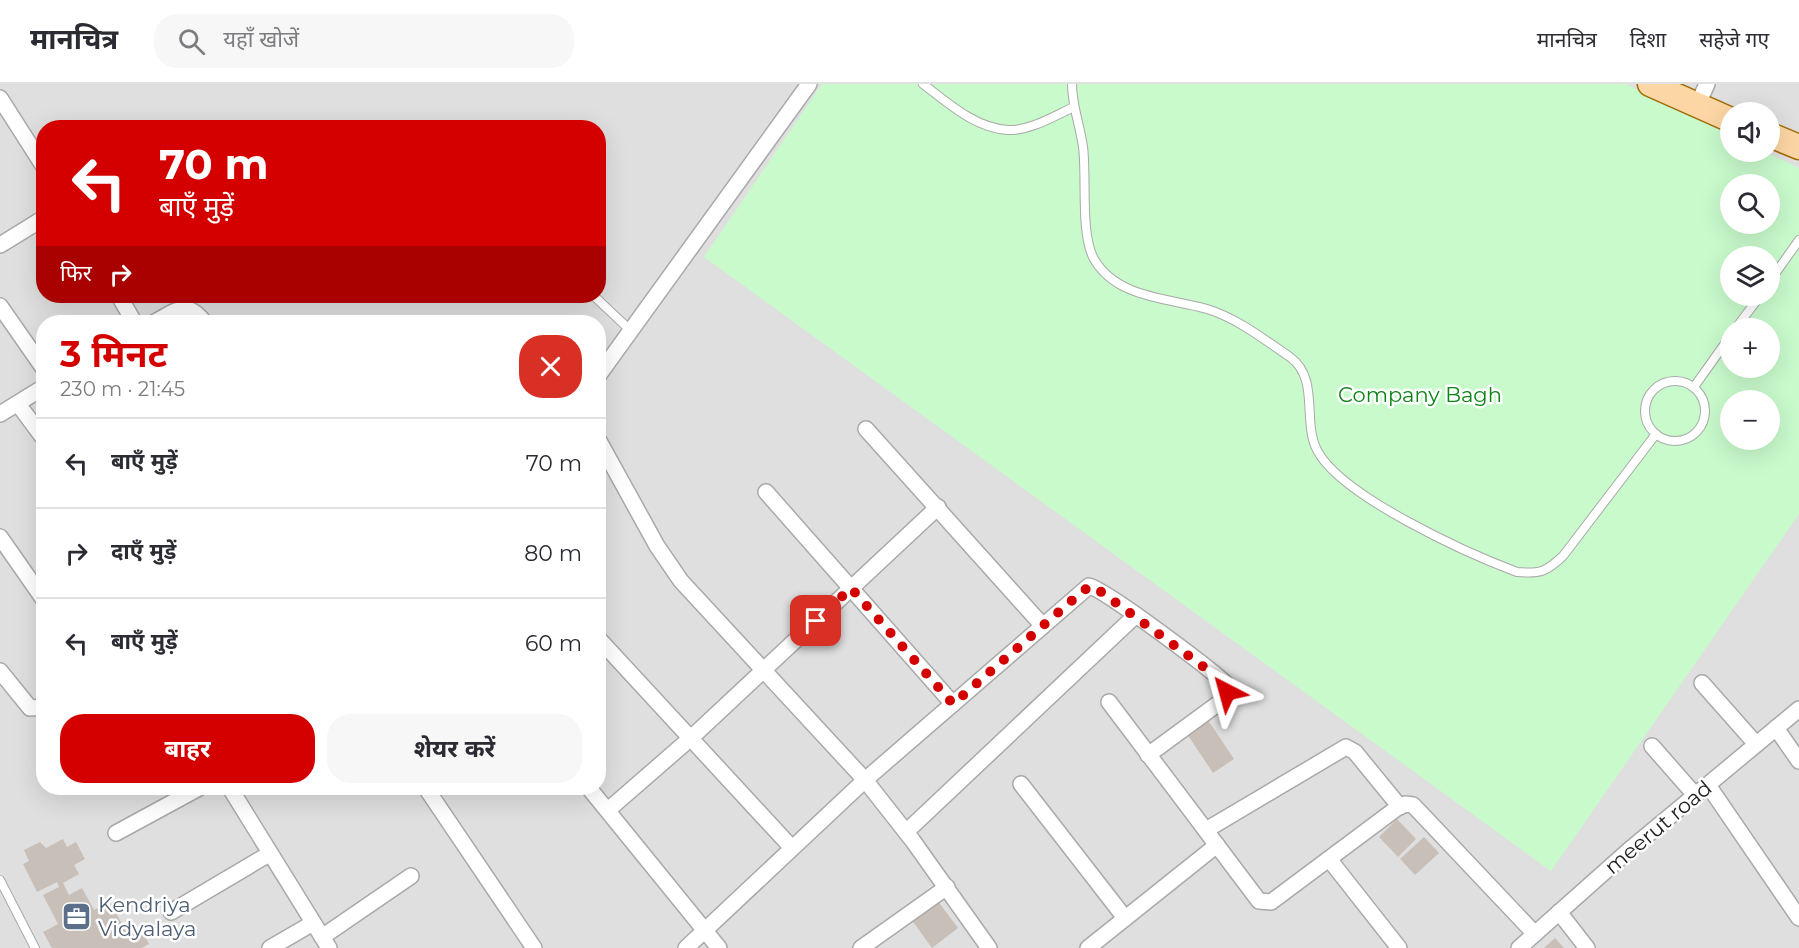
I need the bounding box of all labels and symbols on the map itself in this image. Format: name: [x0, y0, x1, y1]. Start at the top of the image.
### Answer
park label: Company Bagh: [1338, 382, 1502, 407]
pin: [790, 595, 841, 646]
position arrow: [1195, 660, 1259, 724]
street label: meerut road: [1599, 775, 1717, 879]
place label: Kendriya Vidyalaya: [98, 892, 196, 941]
office icon: Kendriya Vidyalaya: [61, 900, 93, 932]

